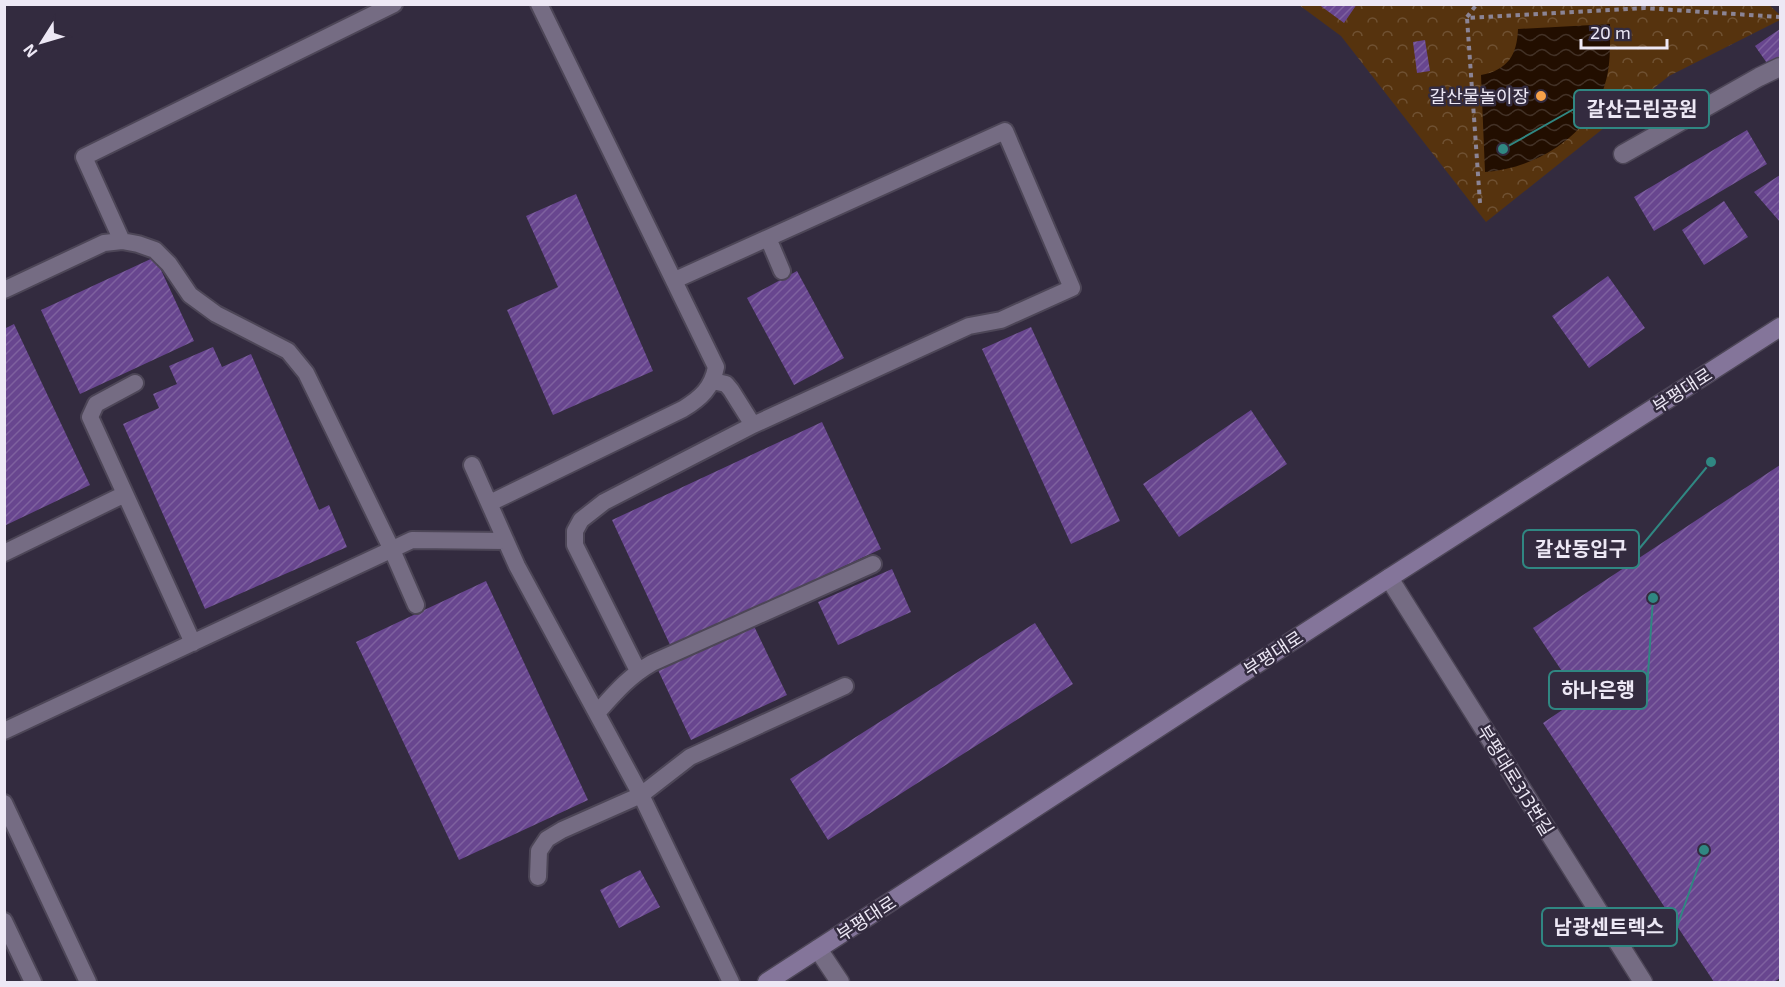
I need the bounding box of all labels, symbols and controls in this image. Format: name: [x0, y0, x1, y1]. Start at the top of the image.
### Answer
north arrow: [12, 12, 72, 72]
scale bar: [1581, 12, 1666, 50]
text: 20 m: [1590, 21, 1631, 43]
text: N: [19, 41, 41, 62]
place label: 갈산물놀이장: [1430, 85, 1529, 107]
marker: 갈산물놀이장: [1534, 89, 1548, 103]
callout: 갈산근린공원: [1574, 90, 1709, 128]
text: 갈산근린공원: [1587, 96, 1697, 120]
street label: 부평대로: [1648, 363, 1716, 417]
callout: 갈산동입구: [1523, 530, 1639, 568]
text: 갈산동입구: [1535, 536, 1627, 560]
street label: 부평대로: [1239, 626, 1307, 680]
callout: 하나은행: [1549, 671, 1647, 709]
text: 하나은행: [1561, 677, 1635, 701]
street label: 부평대로313번길: [1473, 721, 1559, 839]
street label: 부평대로: [832, 891, 900, 945]
callout: 남광센트렉스: [1542, 908, 1677, 946]
text: 남광센트렉스: [1554, 914, 1664, 938]

